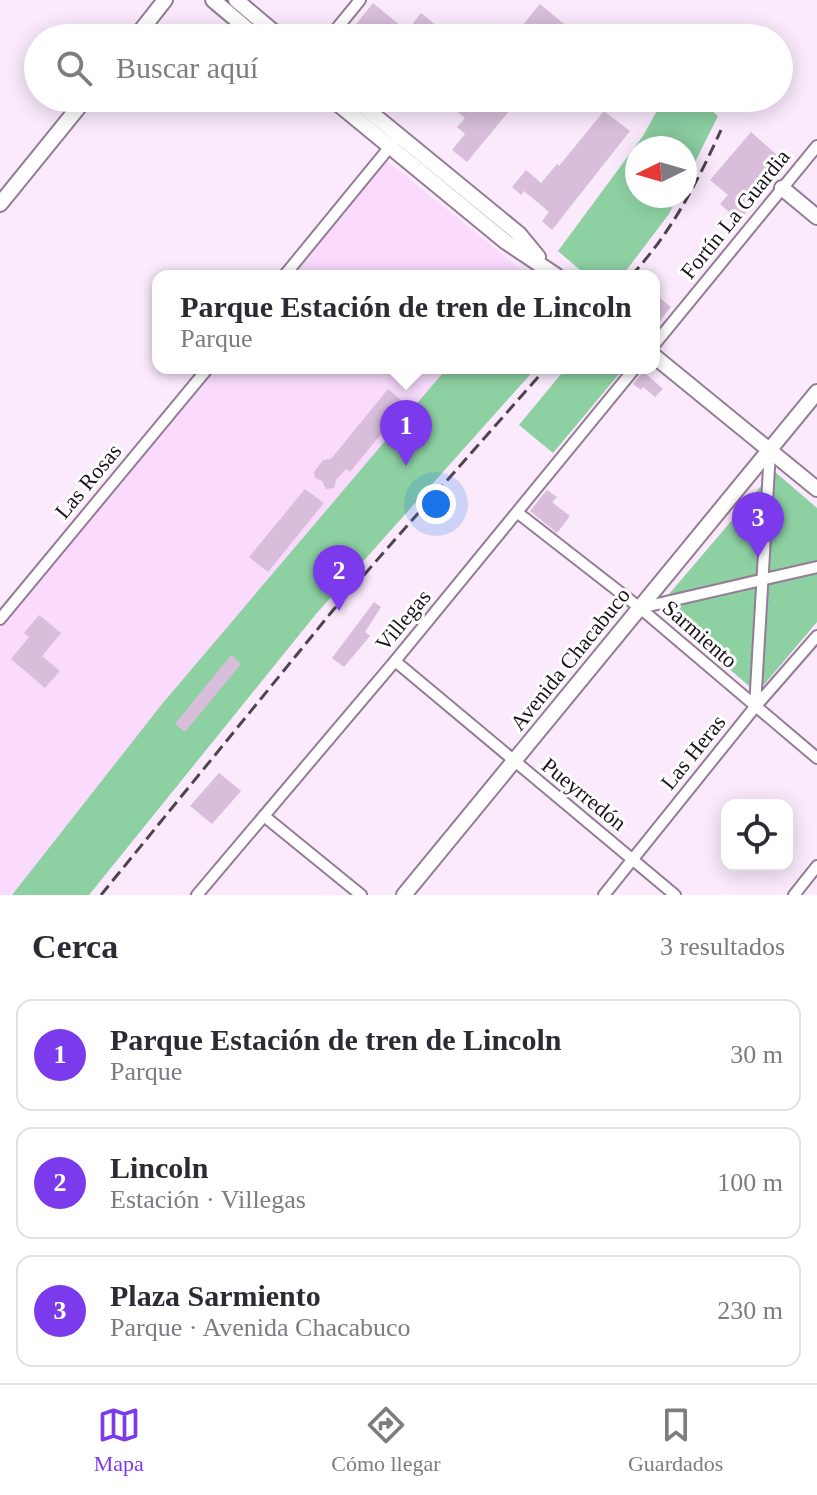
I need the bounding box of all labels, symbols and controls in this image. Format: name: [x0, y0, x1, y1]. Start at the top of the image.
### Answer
search box: [24, 24, 793, 112]
icon: search: [52, 46, 96, 90]
text: Buscar aquí: [116, 51, 258, 84]
north arrow: [625, 136, 697, 208]
street label: Fortín La Guardia: [675, 144, 795, 284]
popup: [152, 270, 660, 374]
text: Parque Estación de tren de Lincoln: [180, 290, 632, 323]
text: Parque: [180, 324, 252, 353]
pin: 1: [380, 400, 432, 466]
street label: Las Rosas: [50, 439, 126, 523]
your location: [416, 484, 456, 524]
pin: 3: [732, 492, 784, 558]
pin: 2: [313, 545, 365, 611]
street label: Avenida Chacabuco: [505, 583, 635, 735]
street label: Villegas: [370, 584, 436, 656]
street label: Sarmiento: [658, 595, 742, 673]
street label: Las Heras: [655, 710, 731, 794]
street label: Pueyrredón: [537, 752, 631, 836]
map controls: [721, 799, 793, 871]
button: locate: [721, 799, 793, 871]
text: Cerca: [32, 928, 118, 965]
text: 3 resultados: [660, 932, 785, 961]
text: Parque Estación de tren de Lincoln: [110, 1023, 561, 1056]
text: 1: [54, 1040, 67, 1069]
text: 30 m: [730, 1040, 783, 1069]
text: Parque: [110, 1057, 182, 1086]
text: Lincoln: [110, 1151, 208, 1184]
text: 2: [54, 1168, 67, 1197]
text: 100 m: [717, 1168, 783, 1197]
text: Estación · Villegas: [110, 1185, 306, 1214]
text: Plaza Sarmiento: [110, 1279, 321, 1312]
text: 3: [54, 1296, 67, 1325]
text: 230 m: [717, 1296, 783, 1325]
text: Parque · Avenida Chacabuco: [110, 1313, 411, 1342]
tab: Mapa: [94, 1403, 144, 1477]
tab: Cómo llegar: [331, 1403, 441, 1477]
tab: Guardados: [628, 1403, 723, 1477]

